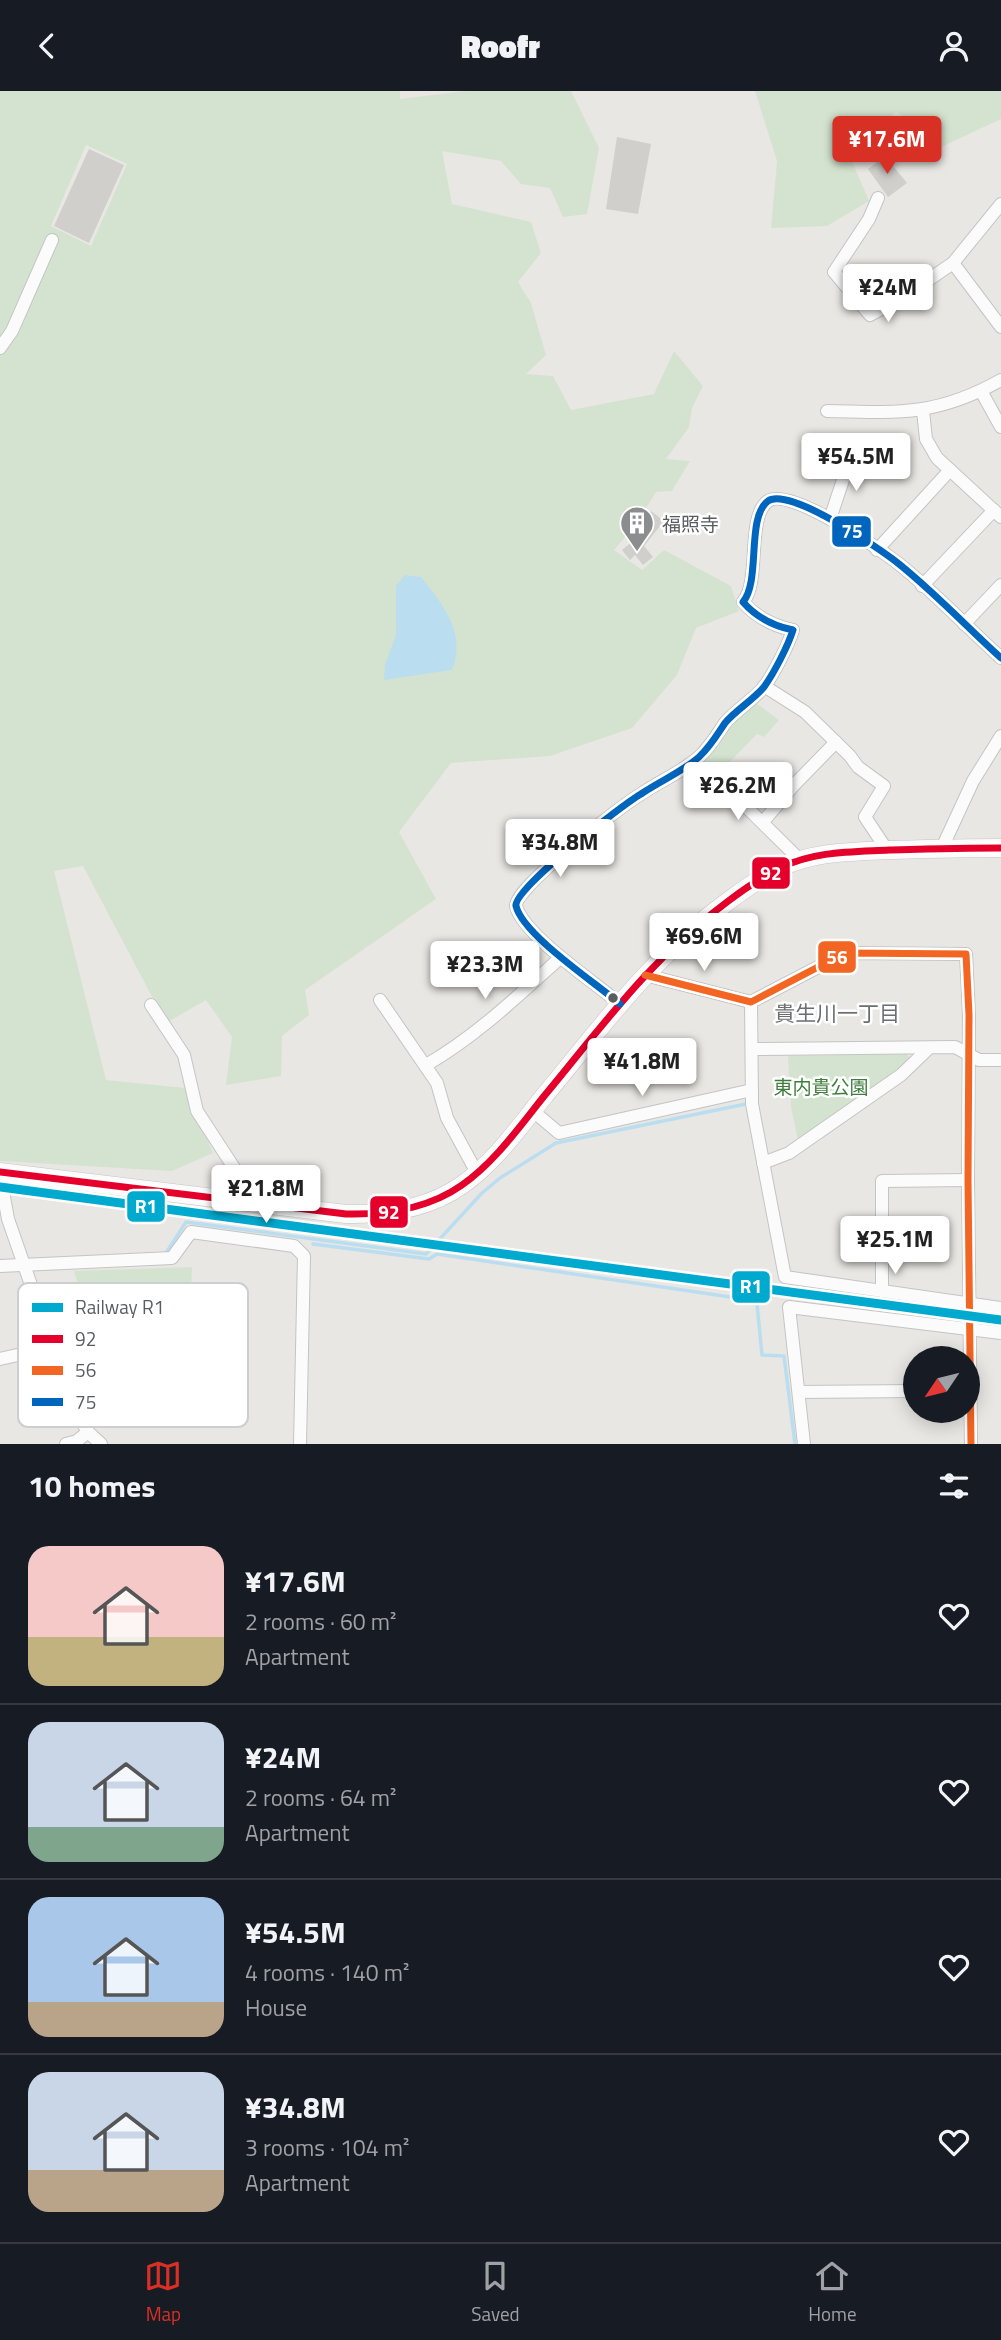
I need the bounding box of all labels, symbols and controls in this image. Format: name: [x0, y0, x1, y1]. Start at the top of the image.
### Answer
text: Roofr: [461, 22, 540, 70]
icon: back: [28, 27, 66, 65]
icon: person: [935, 27, 973, 65]
pin: ¥17.6M: [830, 116, 944, 176]
text: ¥17.6M: [848, 121, 926, 156]
pin: ¥24M: [847, 265, 929, 324]
text: ¥24M: [859, 269, 917, 304]
pin: ¥54.5M: [799, 433, 913, 493]
text: ¥54.5M: [817, 438, 895, 473]
building icon: 福照寺: [618, 504, 656, 553]
place label: 福照寺: [662, 509, 719, 538]
line badge: 75: [831, 515, 872, 548]
text: 75: [841, 516, 863, 545]
pin: ¥26.2M: [681, 763, 795, 822]
text: ¥26.2M: [699, 767, 777, 802]
pin: ¥34.8M: [503, 819, 617, 879]
text: ¥34.8M: [521, 824, 599, 859]
line badge: 92: [751, 856, 791, 890]
text: 92: [760, 858, 782, 887]
pin: ¥69.6M: [647, 913, 761, 973]
text: ¥69.6M: [665, 918, 743, 953]
line badge: 56: [817, 940, 857, 974]
pin: ¥23.3M: [428, 941, 542, 1001]
text: 56: [826, 942, 848, 971]
text: ¥23.3M: [446, 946, 524, 981]
unlabelled marker: [606, 991, 620, 1005]
district label: 貴生川一丁目: [774, 997, 900, 1029]
pin: ¥41.8M: [585, 1039, 699, 1098]
text: ¥41.8M: [603, 1043, 681, 1078]
park label: 東内貴公園: [773, 1072, 869, 1101]
pin: ¥21.8M: [209, 1165, 323, 1225]
text: ¥21.8M: [227, 1170, 305, 1205]
line badge: R1: [126, 1190, 166, 1223]
text: R1: [135, 1191, 157, 1220]
line badge: 92: [369, 1195, 409, 1229]
text: 92: [378, 1197, 400, 1226]
pin: ¥25.1M: [838, 1217, 952, 1276]
text: ¥25.1M: [856, 1221, 934, 1256]
line badge: R1: [731, 1270, 771, 1304]
text: R1: [740, 1271, 762, 1300]
legend: [18, 1283, 248, 1427]
text: Railway R1: [75, 1292, 164, 1321]
text: 92: [75, 1324, 96, 1353]
north arrow: [903, 1346, 980, 1423]
map controls: [903, 1346, 980, 1423]
text: 56: [75, 1355, 96, 1384]
text: 75: [75, 1387, 96, 1416]
text: 10 homes: [28, 1463, 155, 1509]
icon: filters: [935, 1467, 973, 1505]
text: ¥17.6M: [245, 1558, 346, 1604]
icon: home: [84, 1574, 168, 1658]
icon: heart: [935, 1597, 973, 1635]
text: 2 rooms · 60 m²: [245, 1604, 396, 1639]
text: Apartment: [245, 1639, 350, 1674]
text: ¥24M: [245, 1734, 321, 1780]
icon: home: [84, 1750, 168, 1834]
icon: heart: [935, 1773, 973, 1811]
text: 2 rooms · 64 m²: [245, 1780, 396, 1815]
text: Apartment: [245, 1815, 350, 1850]
text: ¥54.5M: [245, 1909, 346, 1955]
icon: home: [84, 1925, 168, 2009]
icon: heart: [935, 1948, 973, 1986]
text: 4 rooms · 140 m²: [245, 1955, 409, 1990]
text: House: [245, 1990, 307, 2025]
text: ¥34.8M: [245, 2084, 346, 2130]
icon: home: [84, 2100, 168, 2184]
icon: heart: [935, 2123, 973, 2161]
text: 3 rooms · 104 m²: [245, 2130, 409, 2165]
text: Apartment: [245, 2165, 350, 2200]
tab: Map: [144, 2257, 182, 2328]
tab: Saved: [471, 2257, 520, 2328]
tab: Home: [808, 2257, 857, 2328]

